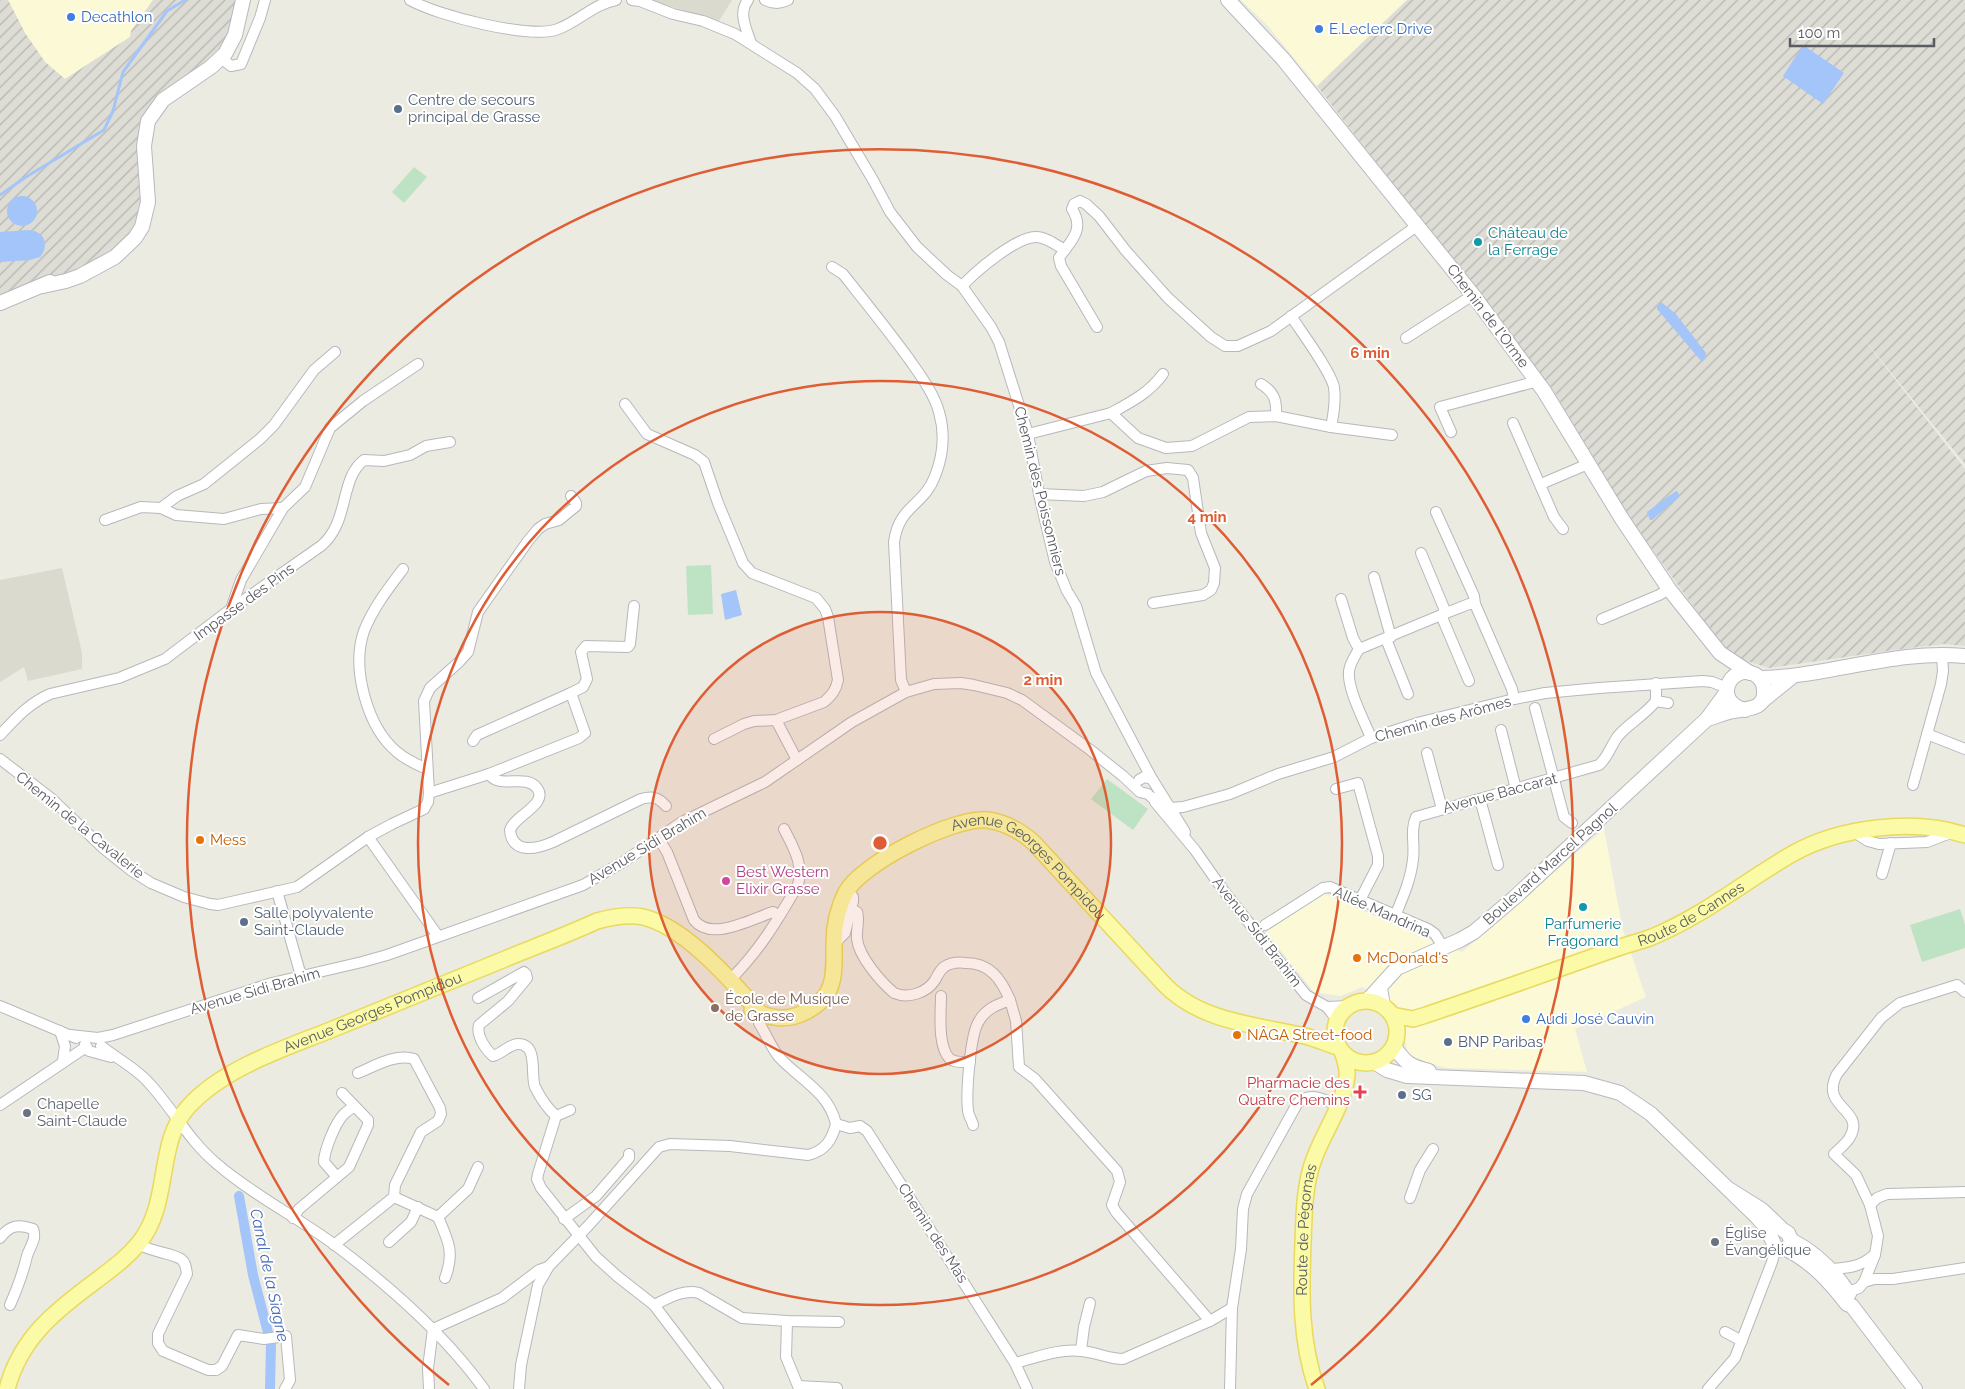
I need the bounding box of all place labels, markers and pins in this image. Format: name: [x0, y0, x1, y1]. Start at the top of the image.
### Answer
place label: Decathlon: [81, 8, 152, 26]
marker: Decathlon: [65, 11, 77, 23]
place label: E.Leclerc Drive: [1329, 20, 1433, 38]
marker: E.Leclerc Drive: [1313, 23, 1325, 35]
place label: Centre de secours principal de Grasse: [408, 91, 541, 126]
marker: Centre de secours principal de Grasse: [392, 103, 404, 115]
place label: Château de la Ferrage: [1488, 224, 1568, 259]
marker: Château de la Ferrage: [1472, 236, 1484, 248]
place label: Mess: [210, 831, 246, 849]
marker: Mess: [194, 834, 206, 846]
centre of rings: [871, 834, 889, 852]
place label: Best Western Elixir Grasse: [736, 863, 829, 898]
marker: Best Western Elixir Grasse: [720, 875, 732, 887]
marker: Parfumerie Fragonard: [1577, 901, 1589, 913]
place label: Salle polyvalente Saint-Claude: [254, 904, 374, 939]
place label: Parfumerie Fragonard: [1545, 915, 1621, 950]
marker: Salle polyvalente Saint-Claude: [238, 916, 250, 928]
place label: McDonald's: [1367, 949, 1448, 967]
marker: McDonald's: [1351, 952, 1363, 964]
place label: École de Musique de Grasse: [725, 990, 849, 1025]
marker: École de Musique de Grasse: [709, 1002, 721, 1014]
place label: Audi José Cauvin: [1536, 1010, 1654, 1028]
marker: Audi José Cauvin: [1520, 1013, 1532, 1025]
place label: NÂGA Street-food: [1247, 1026, 1372, 1044]
marker: NÂGA Street-food: [1231, 1029, 1243, 1041]
place label: BNP Paribas: [1458, 1033, 1543, 1051]
marker: BNP Paribas: [1442, 1036, 1454, 1048]
place label: Pharmacie des Quatre Chemins: [1238, 1074, 1350, 1109]
marker: Pharmacie des Quatre Chemins: [1354, 1086, 1366, 1098]
place label: SG: [1412, 1086, 1432, 1104]
marker: SG: [1396, 1089, 1408, 1101]
place label: Chapelle Saint-Claude: [37, 1095, 127, 1130]
marker: Chapelle Saint-Claude: [21, 1107, 33, 1119]
place label: Église Évangélique: [1725, 1224, 1811, 1259]
marker: Église Évangélique: [1709, 1236, 1721, 1248]

